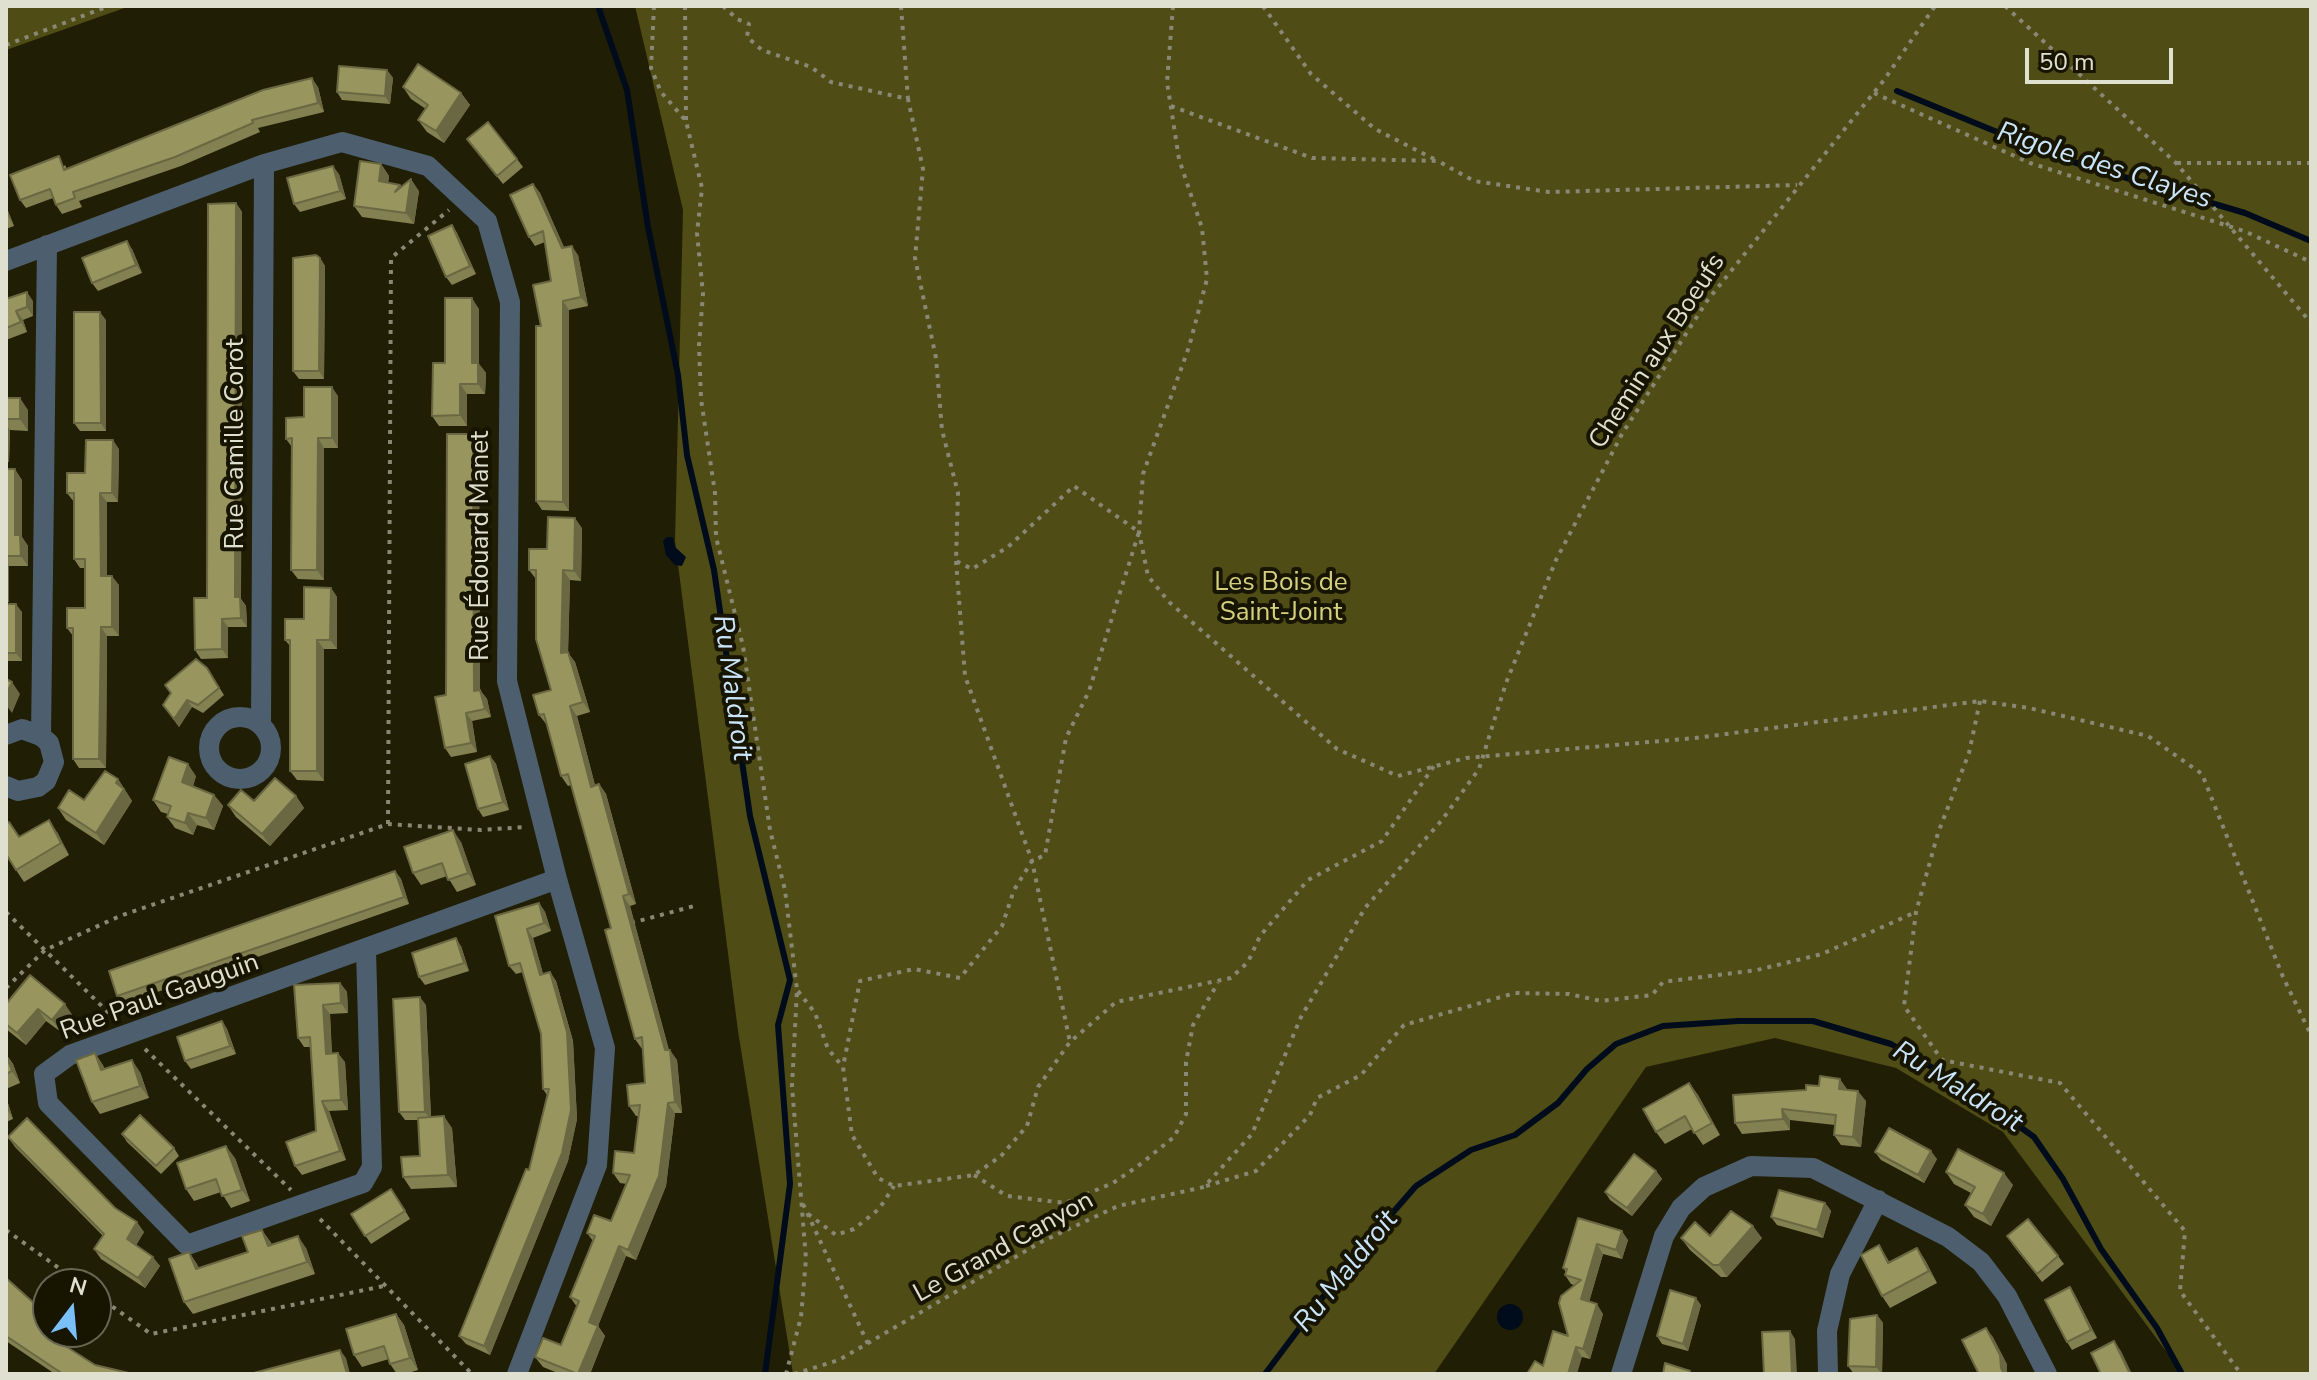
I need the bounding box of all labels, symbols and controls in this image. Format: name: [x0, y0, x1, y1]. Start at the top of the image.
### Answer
scale bar: [2029, 32, 2177, 82]
text: 50 m: [2039, 46, 2095, 78]
water label: Rigole des Clayes: [1992, 116, 2216, 218]
street label: Chemin aux Boeufs: [1583, 249, 1733, 455]
street label: Rue Camille Corot: [221, 338, 253, 550]
street label: Rue Édouard Manet: [466, 431, 498, 661]
park label: Les Bois de Saint-Joint: [1214, 568, 1348, 630]
water label: Ru Maldroit: [704, 613, 758, 763]
street label: Rue Paul Gauguin: [56, 948, 264, 1048]
water label: Ru Maldroit: [1886, 1035, 2028, 1141]
street label: Le Grand Canyon: [909, 1186, 1099, 1310]
water label: Ru Maldroit: [1288, 1204, 1406, 1340]
north arrow: [32, 1268, 112, 1348]
text: N: [66, 1270, 90, 1304]

